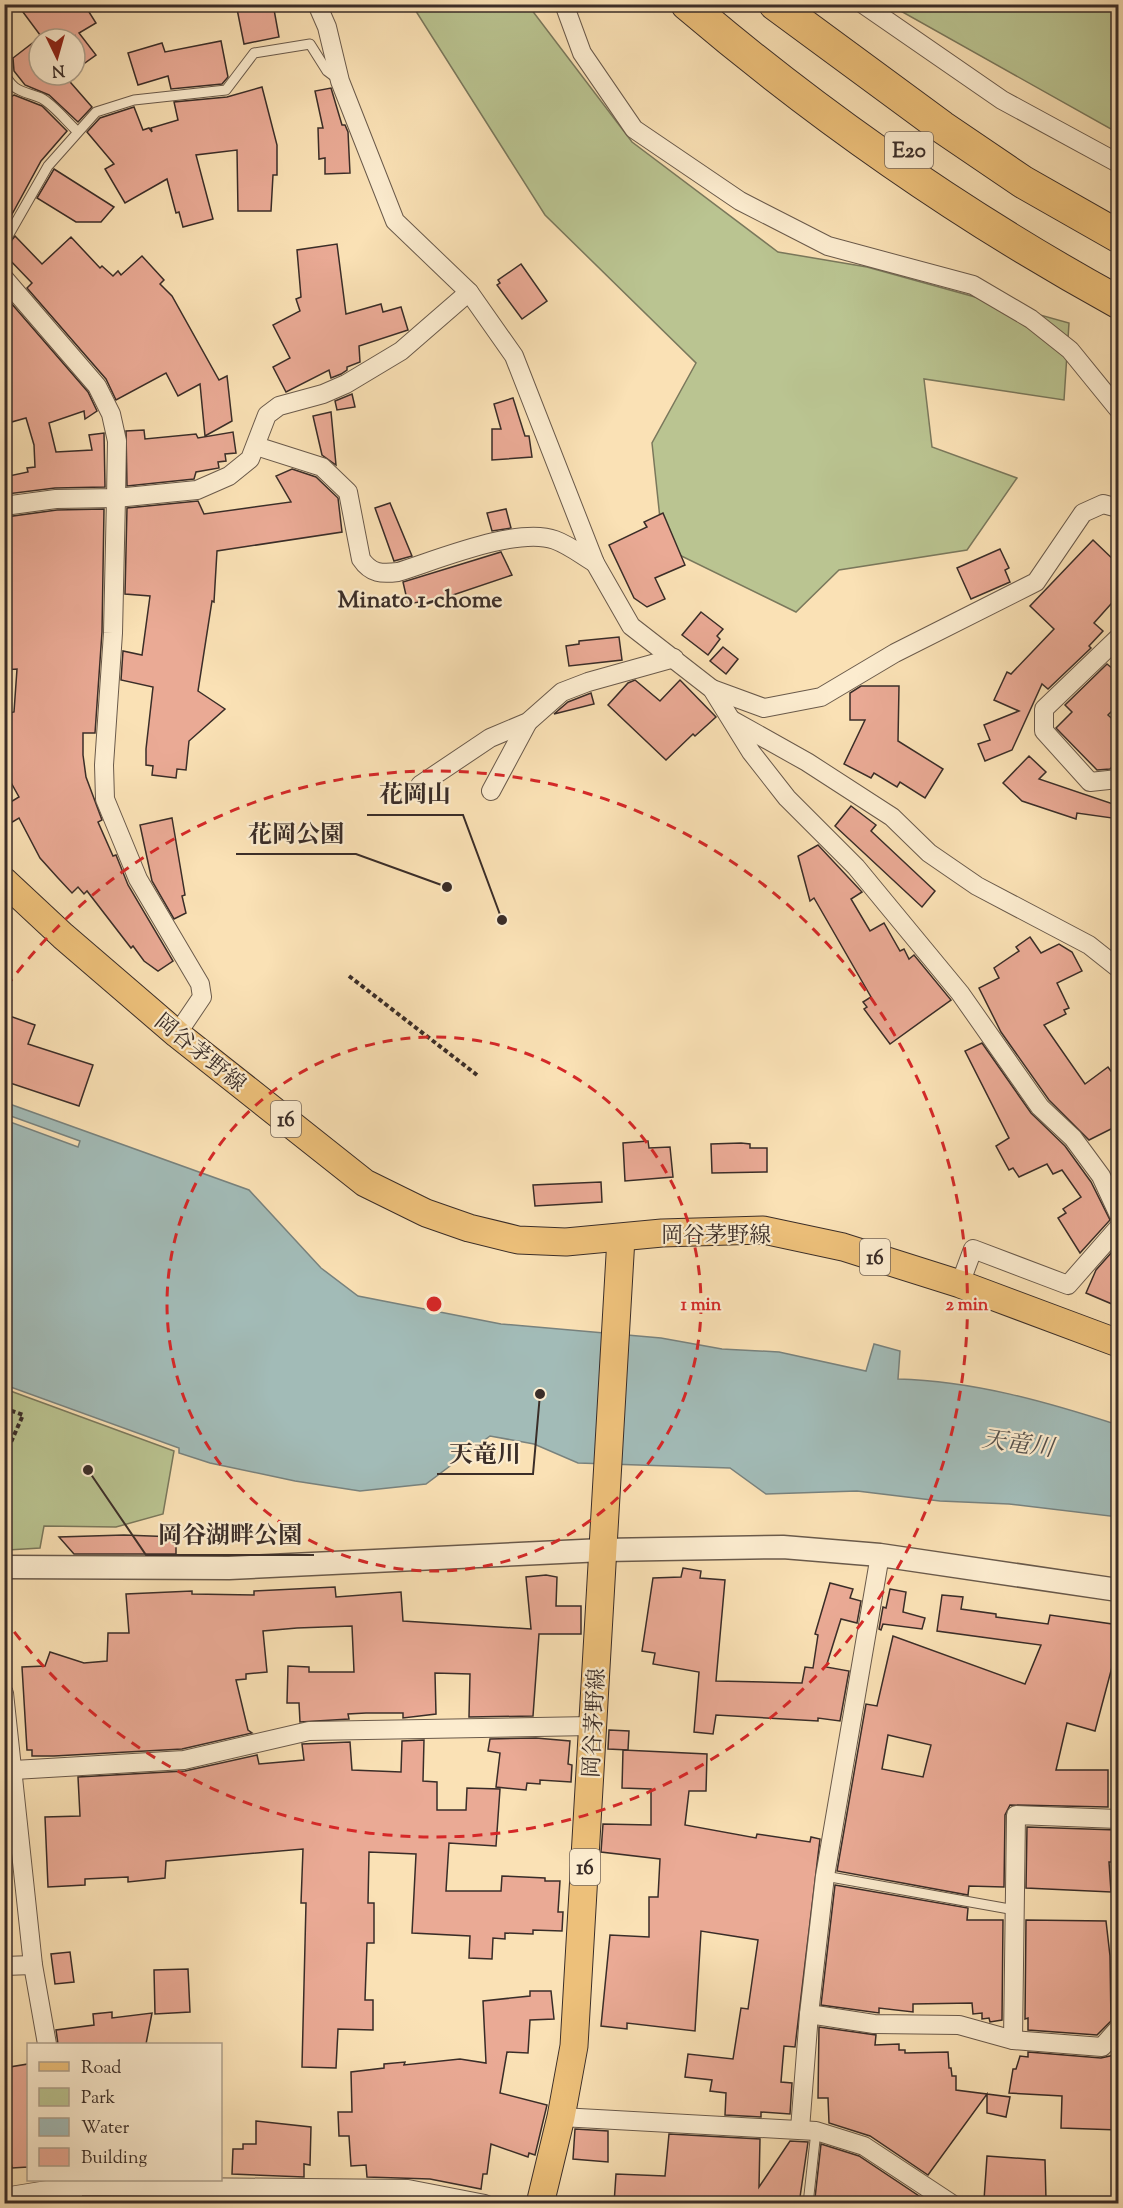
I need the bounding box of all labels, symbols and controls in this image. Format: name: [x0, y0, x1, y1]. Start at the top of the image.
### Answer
north arrow: [27, 27, 87, 87]
text: N: [51, 57, 65, 81]
road number: E20: [885, 132, 933, 168]
district label: Minato 1-chome: [338, 584, 502, 618]
callout: 花岡山: [367, 773, 463, 815]
text: 花岡山: [379, 779, 451, 813]
callout: 花岡公園: [236, 812, 356, 854]
text: 花岡公園: [248, 819, 344, 853]
street label: 岡谷茅野線: [146, 1007, 252, 1101]
road number: 16: [271, 1101, 301, 1137]
street label: 岡谷茅野線: [661, 1221, 771, 1253]
road number: 16: [860, 1239, 890, 1275]
text: 1 min: [681, 1293, 722, 1319]
text: 2 min: [946, 1293, 989, 1319]
centre of rings: [424, 1294, 444, 1314]
water label: 天竜川: [980, 1423, 1059, 1467]
callout: 天竜川: [437, 1432, 533, 1474]
text: 天竜川: [449, 1439, 521, 1473]
callout: 岡谷湖畔公園: [146, 1513, 314, 1555]
text: 岡谷湖畔公園: [158, 1520, 302, 1554]
street label: 岡谷茅野線: [577, 1667, 615, 1779]
road number: 16: [570, 1849, 600, 1885]
legend: [27, 2043, 222, 2181]
text: Road: [81, 2056, 121, 2082]
text: Park: [81, 2086, 116, 2112]
text: Water: [81, 2116, 130, 2142]
text: Building: [81, 2146, 147, 2172]

